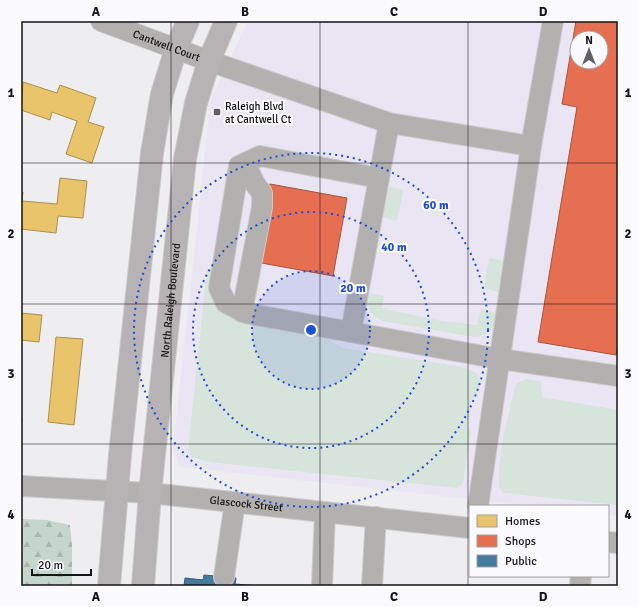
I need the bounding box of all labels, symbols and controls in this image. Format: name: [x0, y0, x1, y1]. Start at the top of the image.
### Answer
text: A: [92, 4, 101, 20]
text: B: [241, 4, 249, 20]
text: C: [390, 4, 398, 20]
text: D: [539, 4, 548, 20]
street label: Cantwell Court: [131, 27, 202, 64]
north arrow: [569, 30, 609, 70]
text: N: [585, 34, 593, 47]
text: 1: [7, 85, 15, 101]
text: 1: [624, 85, 632, 101]
place label: Raleigh Blvd at Cantwell Ct: [225, 100, 292, 126]
marker: Raleigh Blvd at Cantwell Ct: [212, 107, 222, 117]
text: 60 m: [423, 198, 449, 213]
text: 2: [7, 226, 15, 242]
text: 2: [624, 226, 632, 242]
text: 40 m: [381, 240, 407, 255]
street label: North Raleigh Boulevard: [158, 242, 183, 358]
text: 20 m: [340, 281, 366, 296]
centre of rings: [304, 323, 318, 337]
text: 3: [7, 366, 15, 382]
text: 3: [624, 366, 632, 382]
street label: Glascock Street: [209, 493, 284, 514]
legend: [469, 505, 609, 577]
text: 4: [7, 507, 15, 523]
text: 4: [624, 507, 632, 523]
text: Homes: [505, 514, 540, 529]
text: Shops: [505, 534, 536, 549]
scale bar: [32, 551, 91, 577]
text: Public: [505, 554, 537, 569]
text: 20 m: [38, 558, 63, 573]
text: A: [92, 589, 101, 605]
text: B: [241, 589, 249, 605]
text: C: [390, 589, 398, 605]
text: D: [539, 589, 548, 605]

